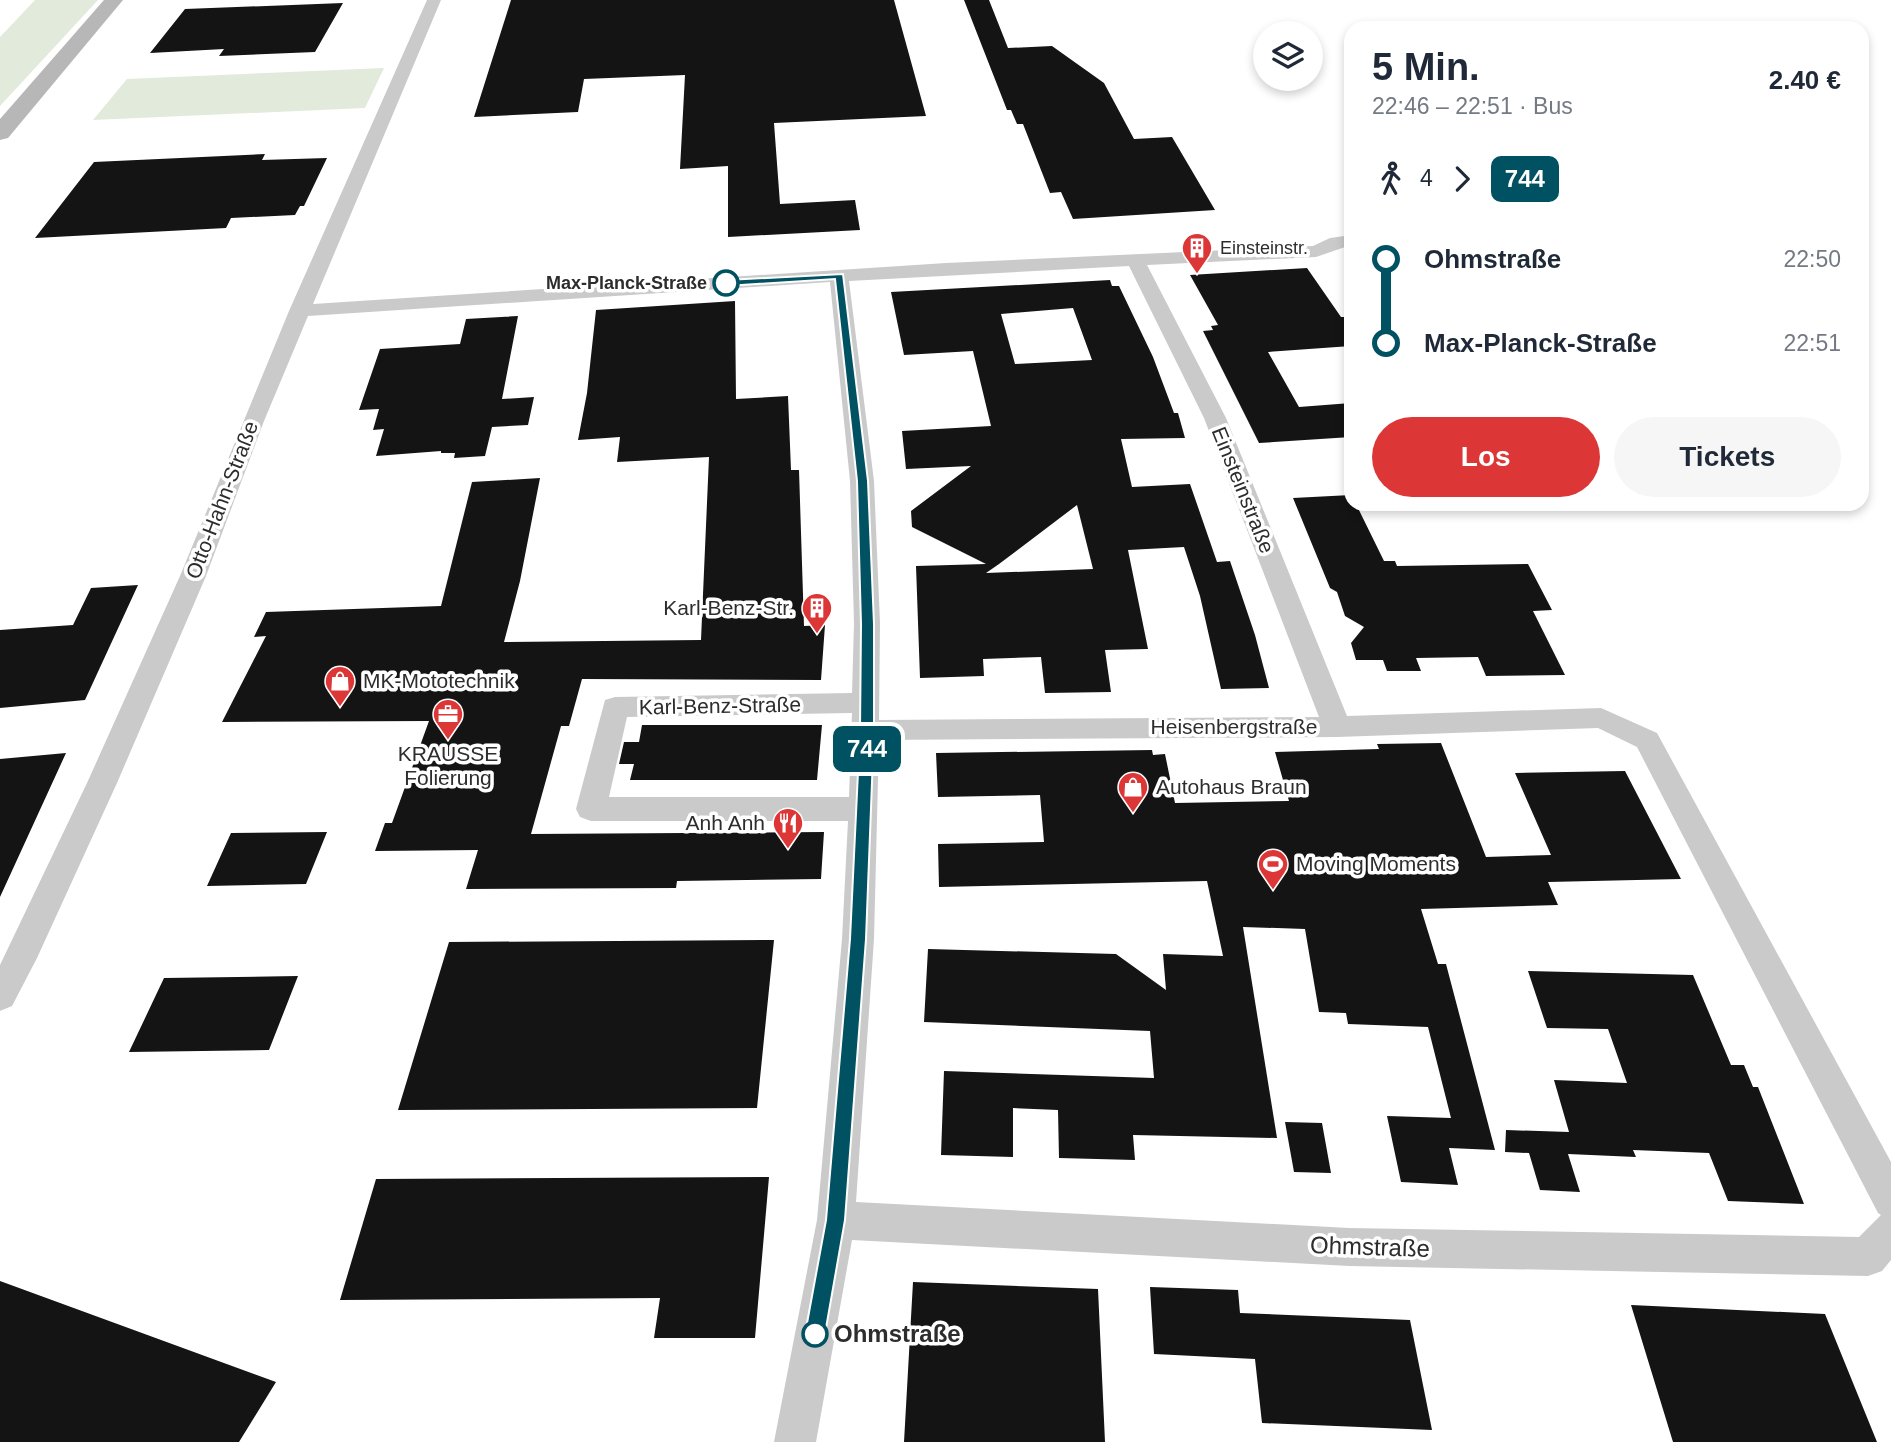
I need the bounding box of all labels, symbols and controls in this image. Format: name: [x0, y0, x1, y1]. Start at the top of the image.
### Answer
map controls: [1253, 21, 1323, 91]
button: layers: [1253, 21, 1323, 91]
text: 5 Min.: [1372, 46, 1480, 88]
text: 2.40 €: [1769, 65, 1841, 95]
text: 22:46 – 22:51 · Bus: [1372, 93, 1573, 119]
icon: walk: [1372, 160, 1410, 198]
icon: forward: [1443, 160, 1481, 198]
text: 4: [1420, 165, 1433, 191]
text: 744: [1505, 165, 1545, 192]
building icon: Einsteinstr.: [1180, 231, 1214, 275]
place label: Einsteinstr.: [1220, 238, 1308, 258]
text: Ohmstraße: [1424, 244, 1561, 274]
text: 22:50: [1783, 246, 1841, 272]
marker: Max-Planck-Straße: [713, 270, 739, 296]
place label: Max-Planck-Straße: [546, 273, 707, 293]
text: Max-Planck-Straße: [1424, 328, 1657, 358]
text: 22:51: [1783, 330, 1841, 356]
button: Los: [1372, 417, 1600, 497]
button: Tickets: [1614, 417, 1841, 497]
street label: Otto-Hahn-Straße: [181, 418, 262, 582]
street label: Einsteinstraße: [1208, 423, 1279, 556]
building icon: Karl-Benz-Str.: [800, 591, 834, 635]
place label: Karl-Benz-Str.: [663, 596, 794, 619]
shop icon: MK-Mototechnik: [323, 664, 357, 708]
place label: MK-Mototechnik: [363, 669, 515, 692]
street label: Karl-Benz-Straße: [639, 693, 801, 718]
office icon: KRAUSSE Folierung: [431, 697, 465, 741]
street label: Heisenbergstraße: [1151, 715, 1317, 738]
line badge: 744: [827, 726, 907, 772]
text: 744: [847, 735, 887, 762]
place label: KRAUSSE Folierung: [398, 742, 498, 789]
shop icon: Autohaus Braun: [1116, 770, 1150, 814]
place label: Autohaus Braun: [1156, 775, 1307, 798]
restaurant icon: Anh Anh: [771, 806, 805, 850]
place label: Anh Anh: [686, 811, 765, 834]
sports icon: Moving Moments: [1256, 847, 1290, 891]
place label: Moving Moments: [1296, 852, 1456, 875]
street label: Ohmstraße: [1310, 1231, 1430, 1262]
place label: Ohmstraße: [834, 1320, 961, 1347]
marker: Ohmstraße: [802, 1321, 828, 1347]

